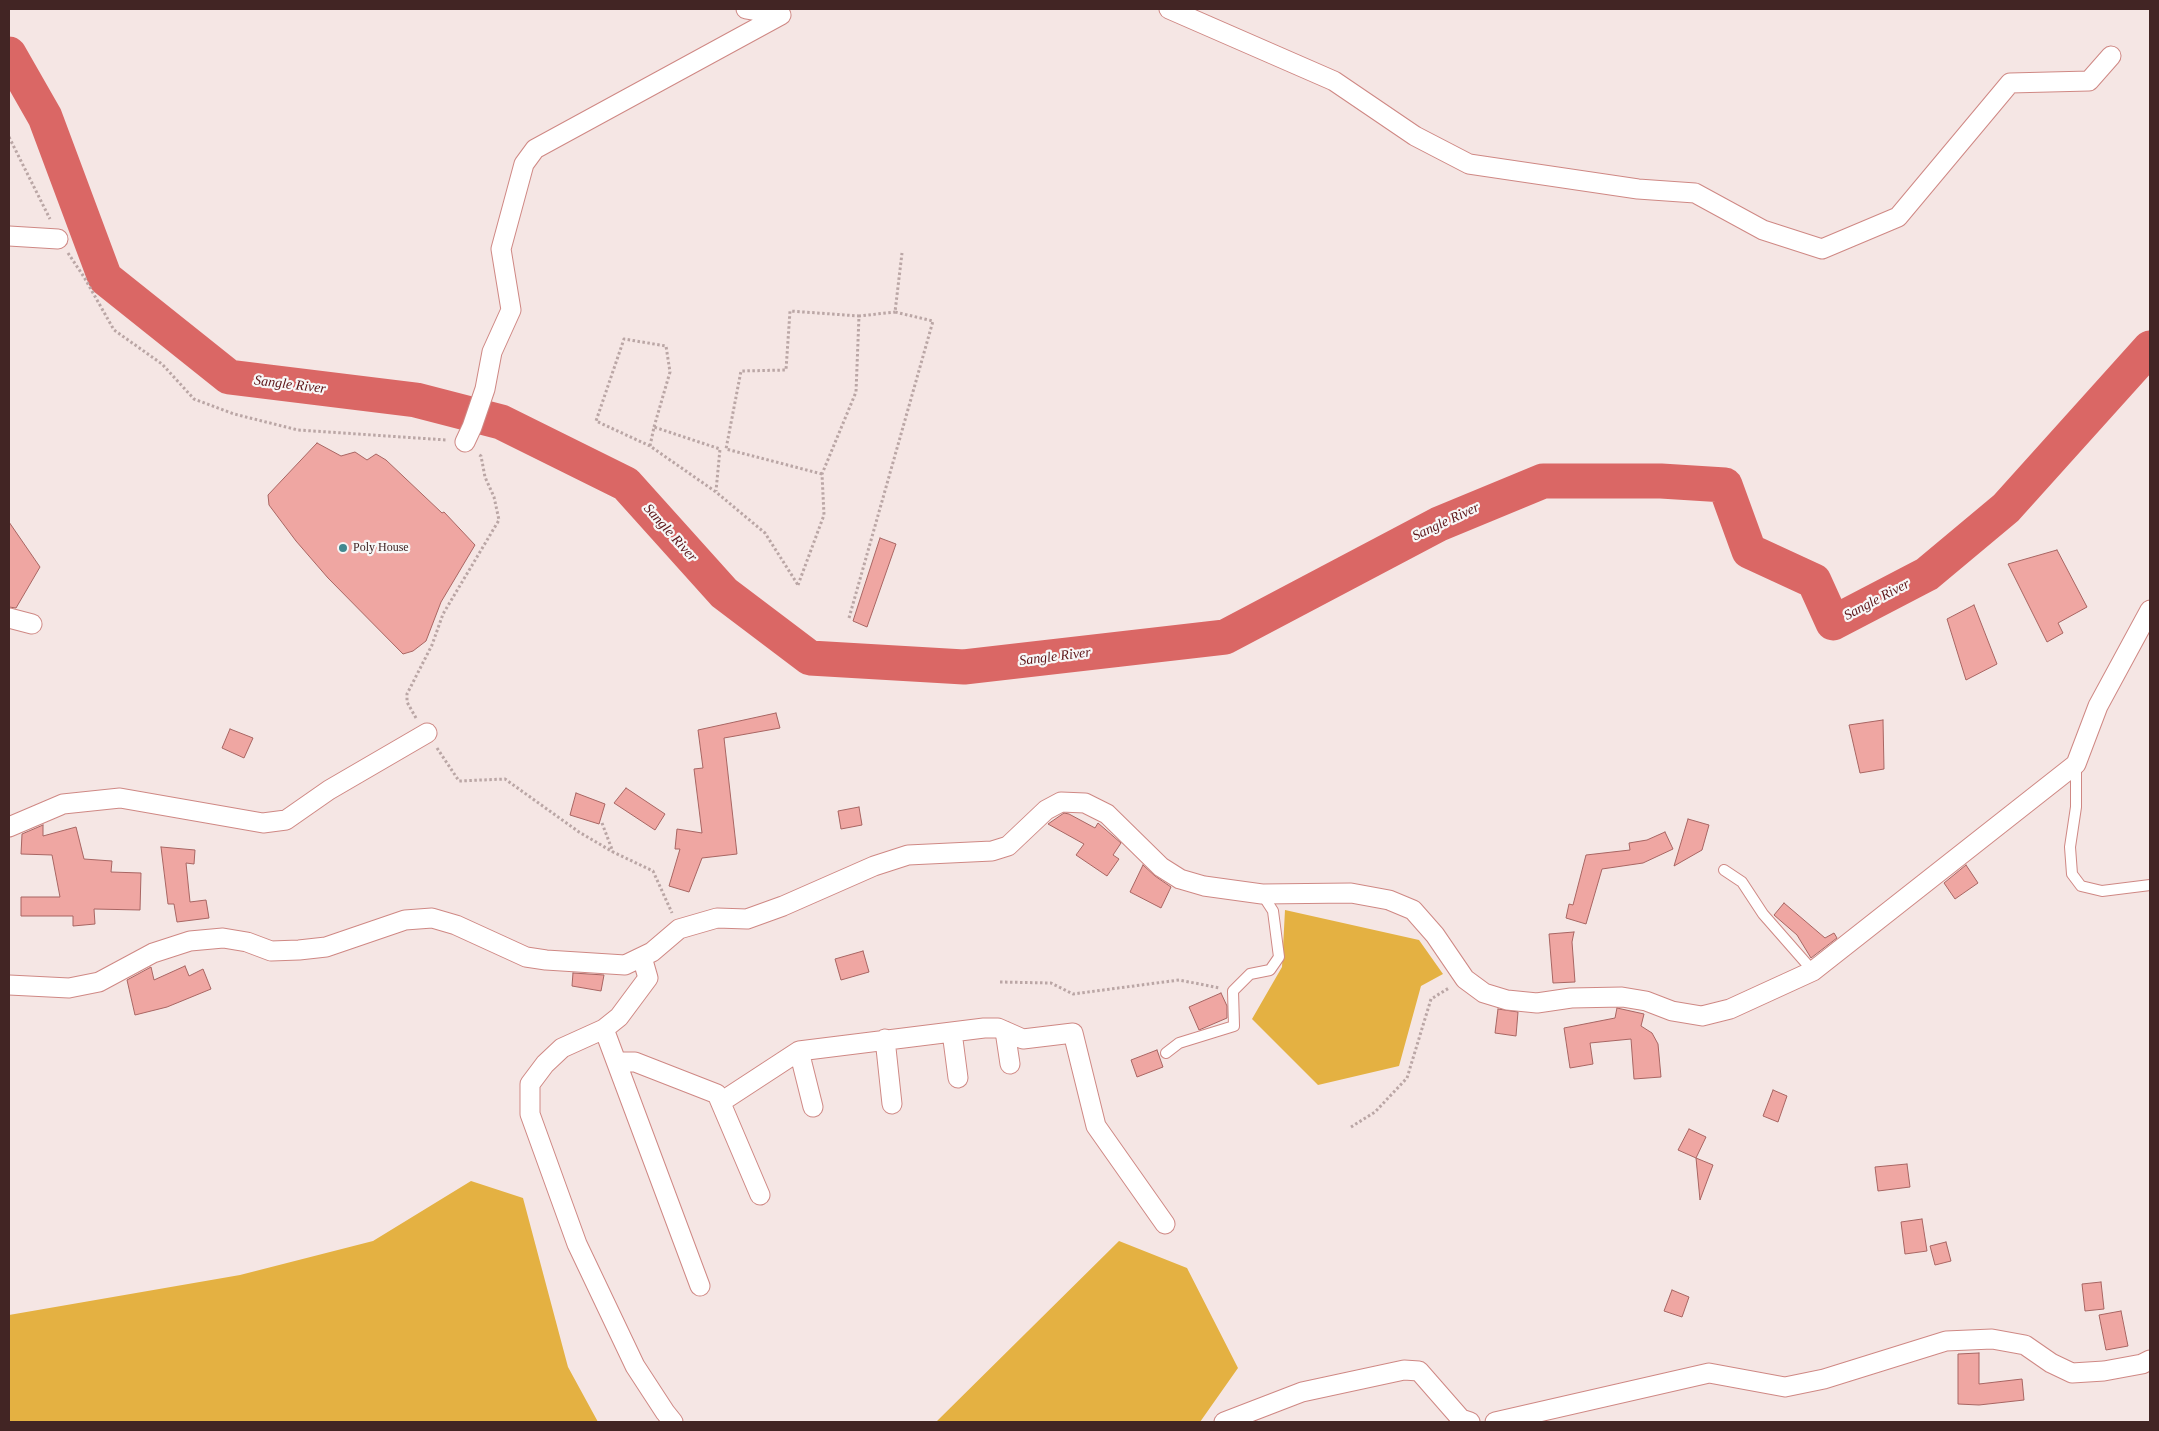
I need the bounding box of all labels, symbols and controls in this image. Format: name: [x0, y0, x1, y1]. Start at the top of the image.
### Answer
water label: Sangle River: [253, 372, 327, 398]
water label: Sangle River: [1410, 499, 1482, 545]
water label: Sangle River: [640, 501, 700, 565]
place label: Poly House: [353, 541, 409, 555]
marker: Poly House: [337, 542, 349, 554]
water label: Sangle River: [1841, 576, 1913, 624]
water label: Sangle River: [1018, 644, 1092, 670]

